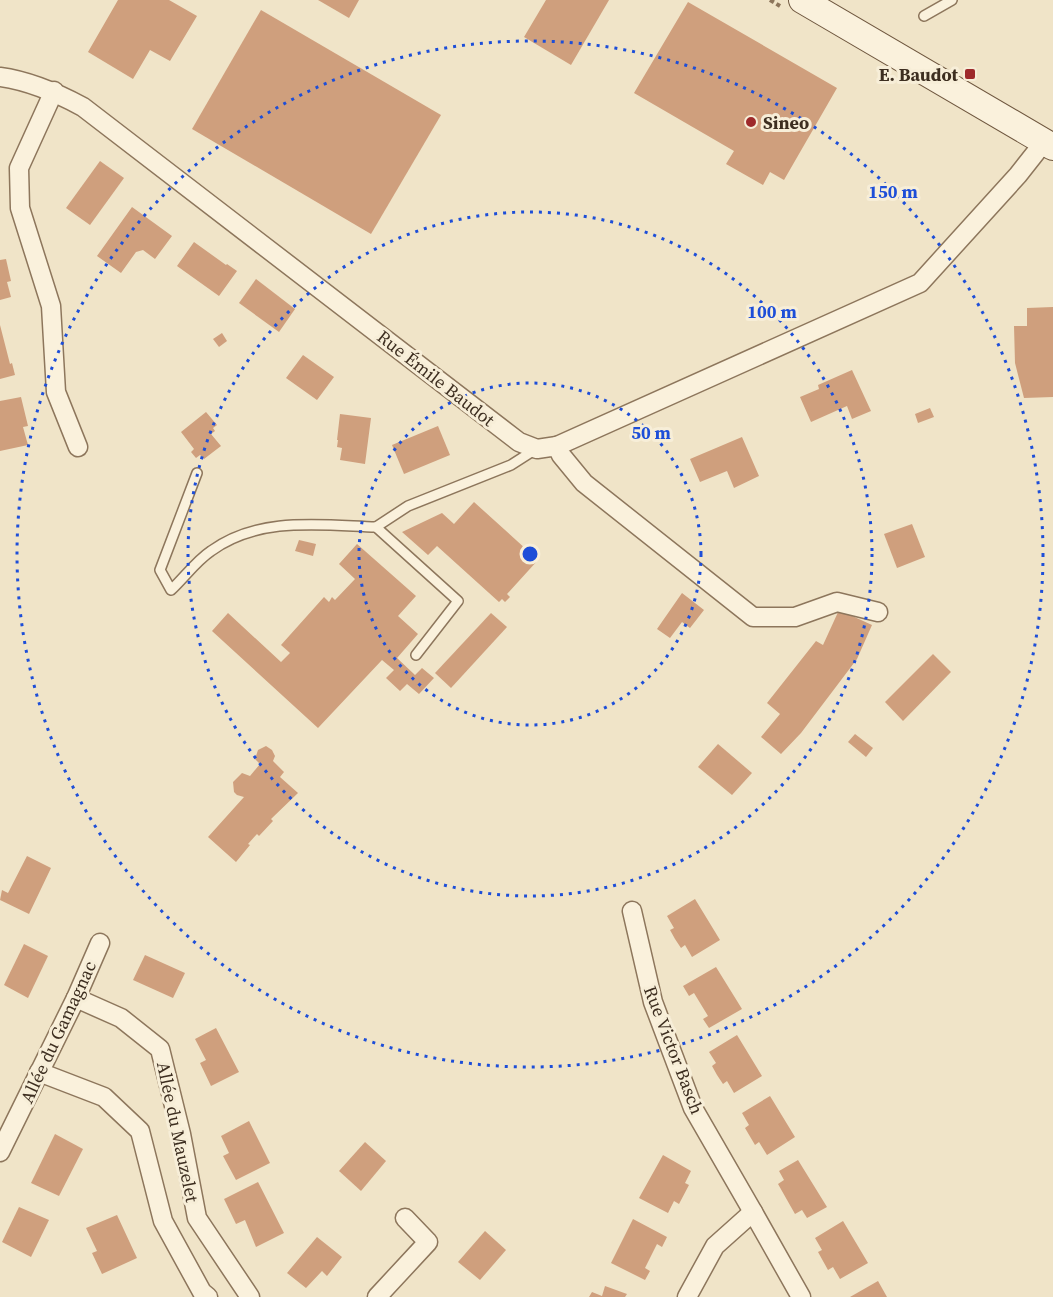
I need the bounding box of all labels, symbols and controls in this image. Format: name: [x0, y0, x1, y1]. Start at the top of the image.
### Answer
place label: E. Baudot: [879, 62, 959, 87]
marker: E. Baudot: [963, 67, 977, 81]
place label: Sineo: [763, 110, 809, 135]
marker: Sineo: [744, 115, 758, 129]
text: 150 m: [868, 179, 918, 204]
text: 100 m: [747, 299, 797, 324]
street label: Rue Émile Baudot: [372, 324, 500, 432]
text: 50 m: [631, 420, 671, 445]
centre of rings: [520, 544, 540, 564]
street label: Allée du Gamagnac: [14, 956, 102, 1107]
street label: Rue Victor Basch: [638, 982, 710, 1118]
street label: Allée du Mauzelet: [151, 1059, 205, 1205]

